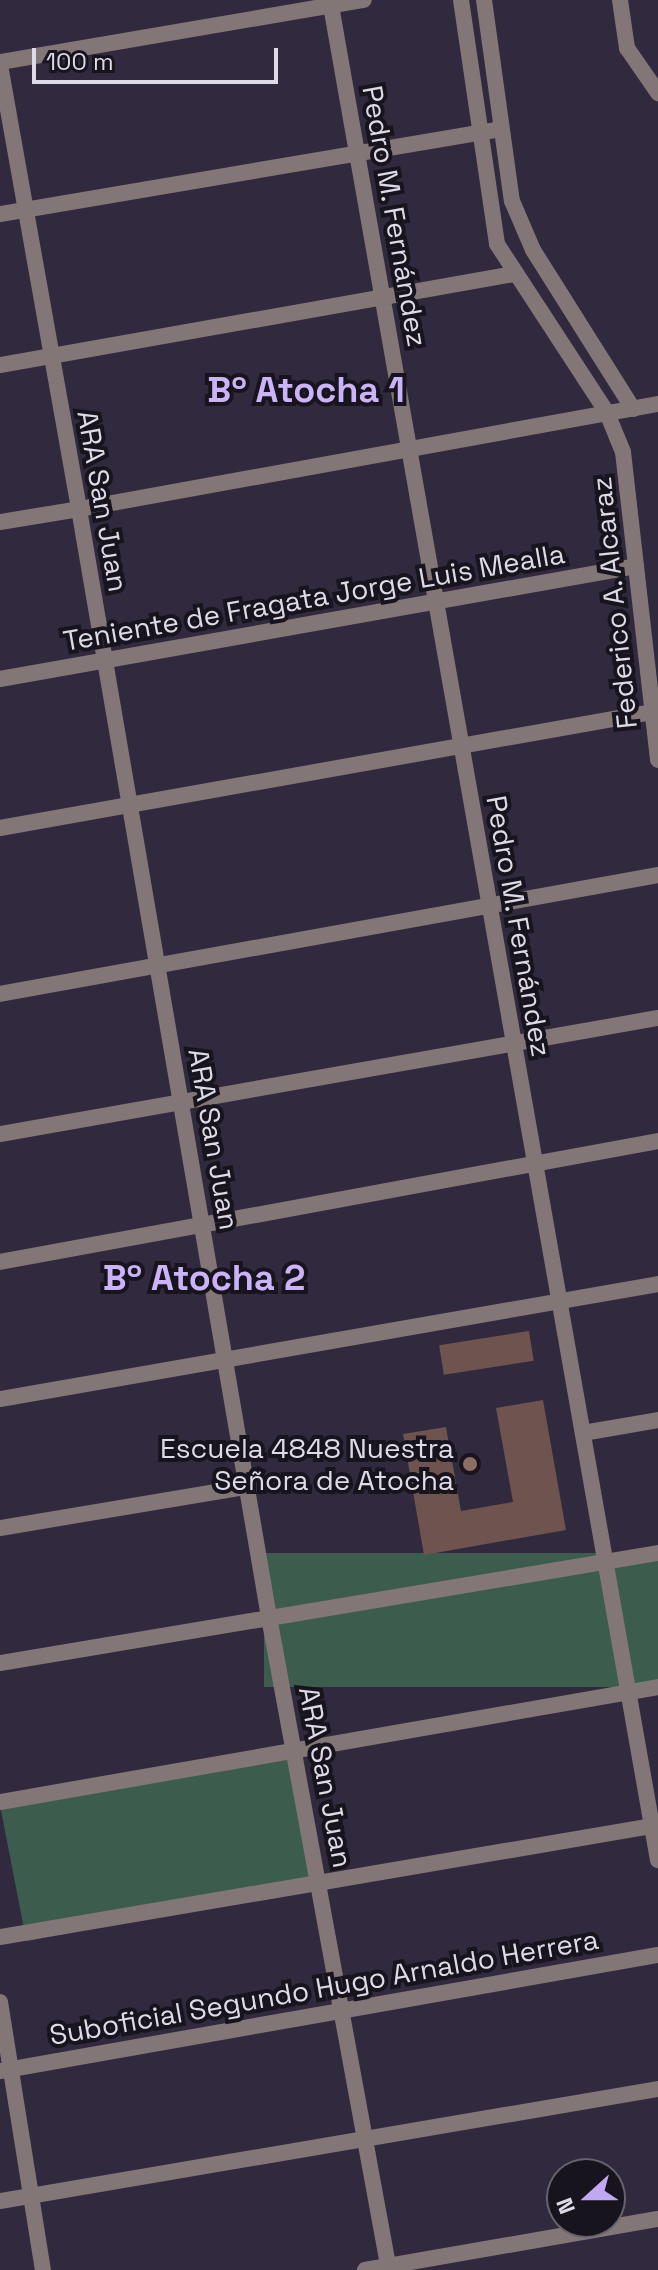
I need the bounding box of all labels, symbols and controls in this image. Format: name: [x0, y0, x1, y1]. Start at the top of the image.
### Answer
scale bar: [36, 32, 282, 82]
text: 100 m: [46, 46, 114, 77]
street label: Pedro M. Fernández: [355, 82, 435, 350]
district label: Bº Atocha 1: [207, 369, 405, 413]
street label: ARA San Juan: [70, 407, 136, 595]
street label: Federico A. Alcaraz: [584, 475, 644, 731]
street label: Teniente de Fragata Jorge Luis Mealla: [61, 536, 567, 658]
street label: Pedro M. Fernández: [479, 792, 559, 1060]
street label: ARA San Juan: [181, 1045, 247, 1233]
district label: Bº Atocha 2: [102, 1257, 306, 1301]
place label: Escuela 4848 Nuestra Señora de Atocha: [160, 1431, 454, 1497]
marker: Escuela 4848 Nuestra Señora de Atocha: [461, 1455, 479, 1473]
street label: ARA San Juan: [292, 1683, 360, 1871]
street label: Suboficial Segundo Hugo Arnaldo Herrera: [47, 1922, 601, 2052]
north arrow: [546, 2158, 626, 2238]
text: N: [550, 2194, 581, 2218]

